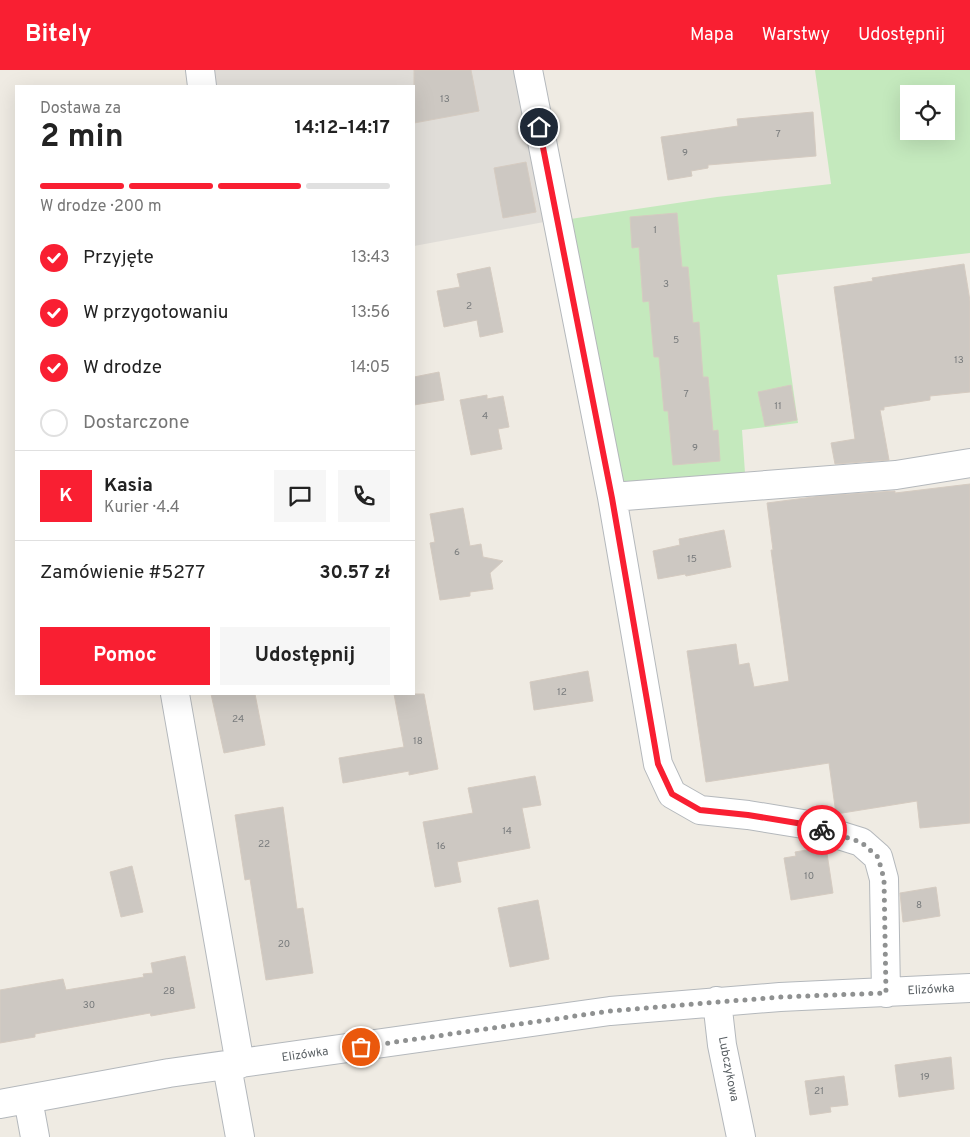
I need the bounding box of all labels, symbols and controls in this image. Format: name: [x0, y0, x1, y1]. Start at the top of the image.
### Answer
text: Bitely: [25, 20, 92, 50]
text: Mapa: [690, 24, 734, 47]
text: Warstwy: [762, 24, 830, 47]
text: Udostępnij: [858, 24, 945, 47]
map controls: [900, 85, 955, 140]
button: locate: [900, 85, 955, 140]
house number: 13: [440, 93, 450, 106]
text: Dostawa za: [40, 99, 121, 119]
pin: [518, 106, 560, 148]
icon: home: [525, 113, 553, 141]
text: 14:12–14:17: [295, 116, 390, 140]
text: 2 min: [40, 118, 124, 158]
house number: 7: [775, 128, 781, 141]
house number: 9: [682, 147, 688, 160]
text: W drodze · 200 m: [40, 197, 161, 217]
house number: 1: [653, 224, 657, 237]
icon: check: [40, 244, 68, 272]
text: Przyjęte: [83, 246, 154, 270]
text: 13:43: [351, 248, 390, 268]
house number: 3: [663, 278, 669, 291]
icon: check: [40, 299, 68, 327]
house number: 2: [466, 300, 472, 313]
text: W przygotowaniu: [83, 301, 229, 325]
text: 13:56: [351, 303, 390, 323]
house number: 5: [673, 334, 679, 347]
icon: check: [40, 354, 68, 382]
house number: 13: [954, 354, 964, 367]
text: W drodze: [83, 356, 162, 380]
text: 14:05: [351, 358, 390, 378]
house number: 7: [683, 388, 689, 401]
house number: 11: [774, 400, 782, 413]
house number: 4: [482, 410, 488, 423]
text: Dostarczone: [83, 411, 189, 435]
house number: 9: [692, 442, 698, 455]
button: chat: [274, 470, 326, 522]
button: phone: [338, 470, 390, 522]
text: Kasia: [104, 474, 153, 498]
text: K: [59, 484, 73, 508]
text: Kurier · 4.4: [104, 498, 180, 518]
house number: 6: [454, 546, 460, 559]
house number: 15: [687, 553, 697, 566]
text: Zamówienie #5277: [40, 561, 205, 585]
text: 30.57 zł: [319, 561, 390, 585]
button: Pomoc: [40, 627, 210, 685]
button: Udostępnij: [220, 627, 390, 685]
house number: 12: [557, 686, 567, 699]
house number: 24: [232, 713, 244, 726]
house number: 18: [413, 735, 423, 748]
courier: [797, 805, 847, 855]
icon: bike: [808, 816, 836, 844]
house number: 14: [502, 825, 512, 838]
house number: 22: [258, 838, 270, 851]
house number: 16: [436, 840, 446, 853]
house number: 10: [804, 870, 814, 883]
house number: 8: [916, 899, 922, 912]
house number: 20: [278, 938, 290, 951]
street label: Elizówka: [907, 981, 955, 999]
house number: 28: [163, 985, 175, 998]
house number: 30: [83, 999, 95, 1012]
pin: [340, 1026, 382, 1068]
icon: bag: [347, 1033, 375, 1061]
street label: Lubczykowa: [714, 1035, 742, 1103]
street label: Elizówka: [281, 1044, 329, 1066]
house number: 19: [920, 1071, 930, 1084]
house number: 21: [814, 1085, 824, 1098]

